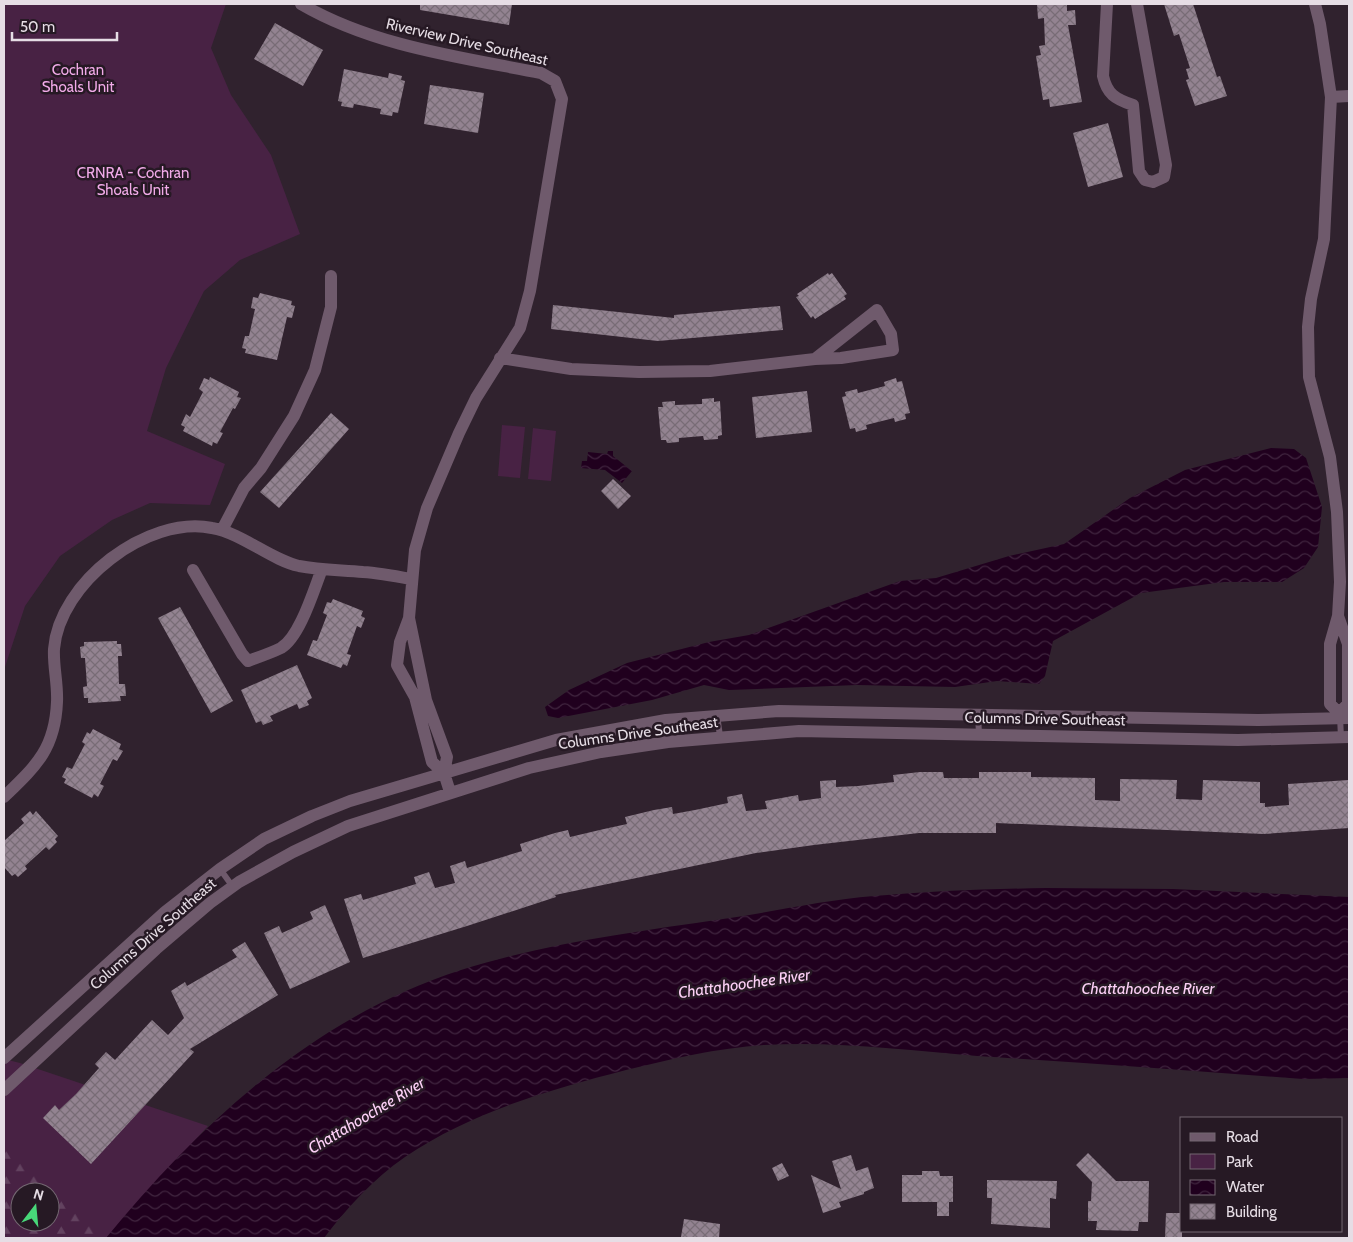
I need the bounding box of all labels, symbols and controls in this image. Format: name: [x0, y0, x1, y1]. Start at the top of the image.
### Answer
scale bar: [12, 10, 118, 42]
street label: Riverview Drive Southeast: [384, 15, 550, 69]
text: 50 m: [20, 18, 55, 36]
park label: Cochran Shoals Unit: [42, 61, 114, 96]
park label: CRNRA - Cochran Shoals Unit: [77, 164, 189, 199]
street label: Columns Drive Southeast: [964, 709, 1126, 729]
street label: Columns Drive Southeast: [557, 713, 719, 753]
street label: Columns Drive Southeast: [86, 874, 220, 994]
water label: Chattahoochee River: [677, 965, 812, 1002]
water label: Chattahoochee River: [1082, 979, 1215, 998]
water label: Chattahoochee River: [304, 1073, 429, 1158]
legend: [1180, 1117, 1343, 1232]
text: Road: [1226, 1128, 1259, 1146]
text: Park: [1226, 1153, 1253, 1171]
text: Water: [1226, 1178, 1264, 1196]
north arrow: [10, 1182, 60, 1232]
text: N: [31, 1184, 46, 1205]
text: Building: [1226, 1203, 1277, 1221]

